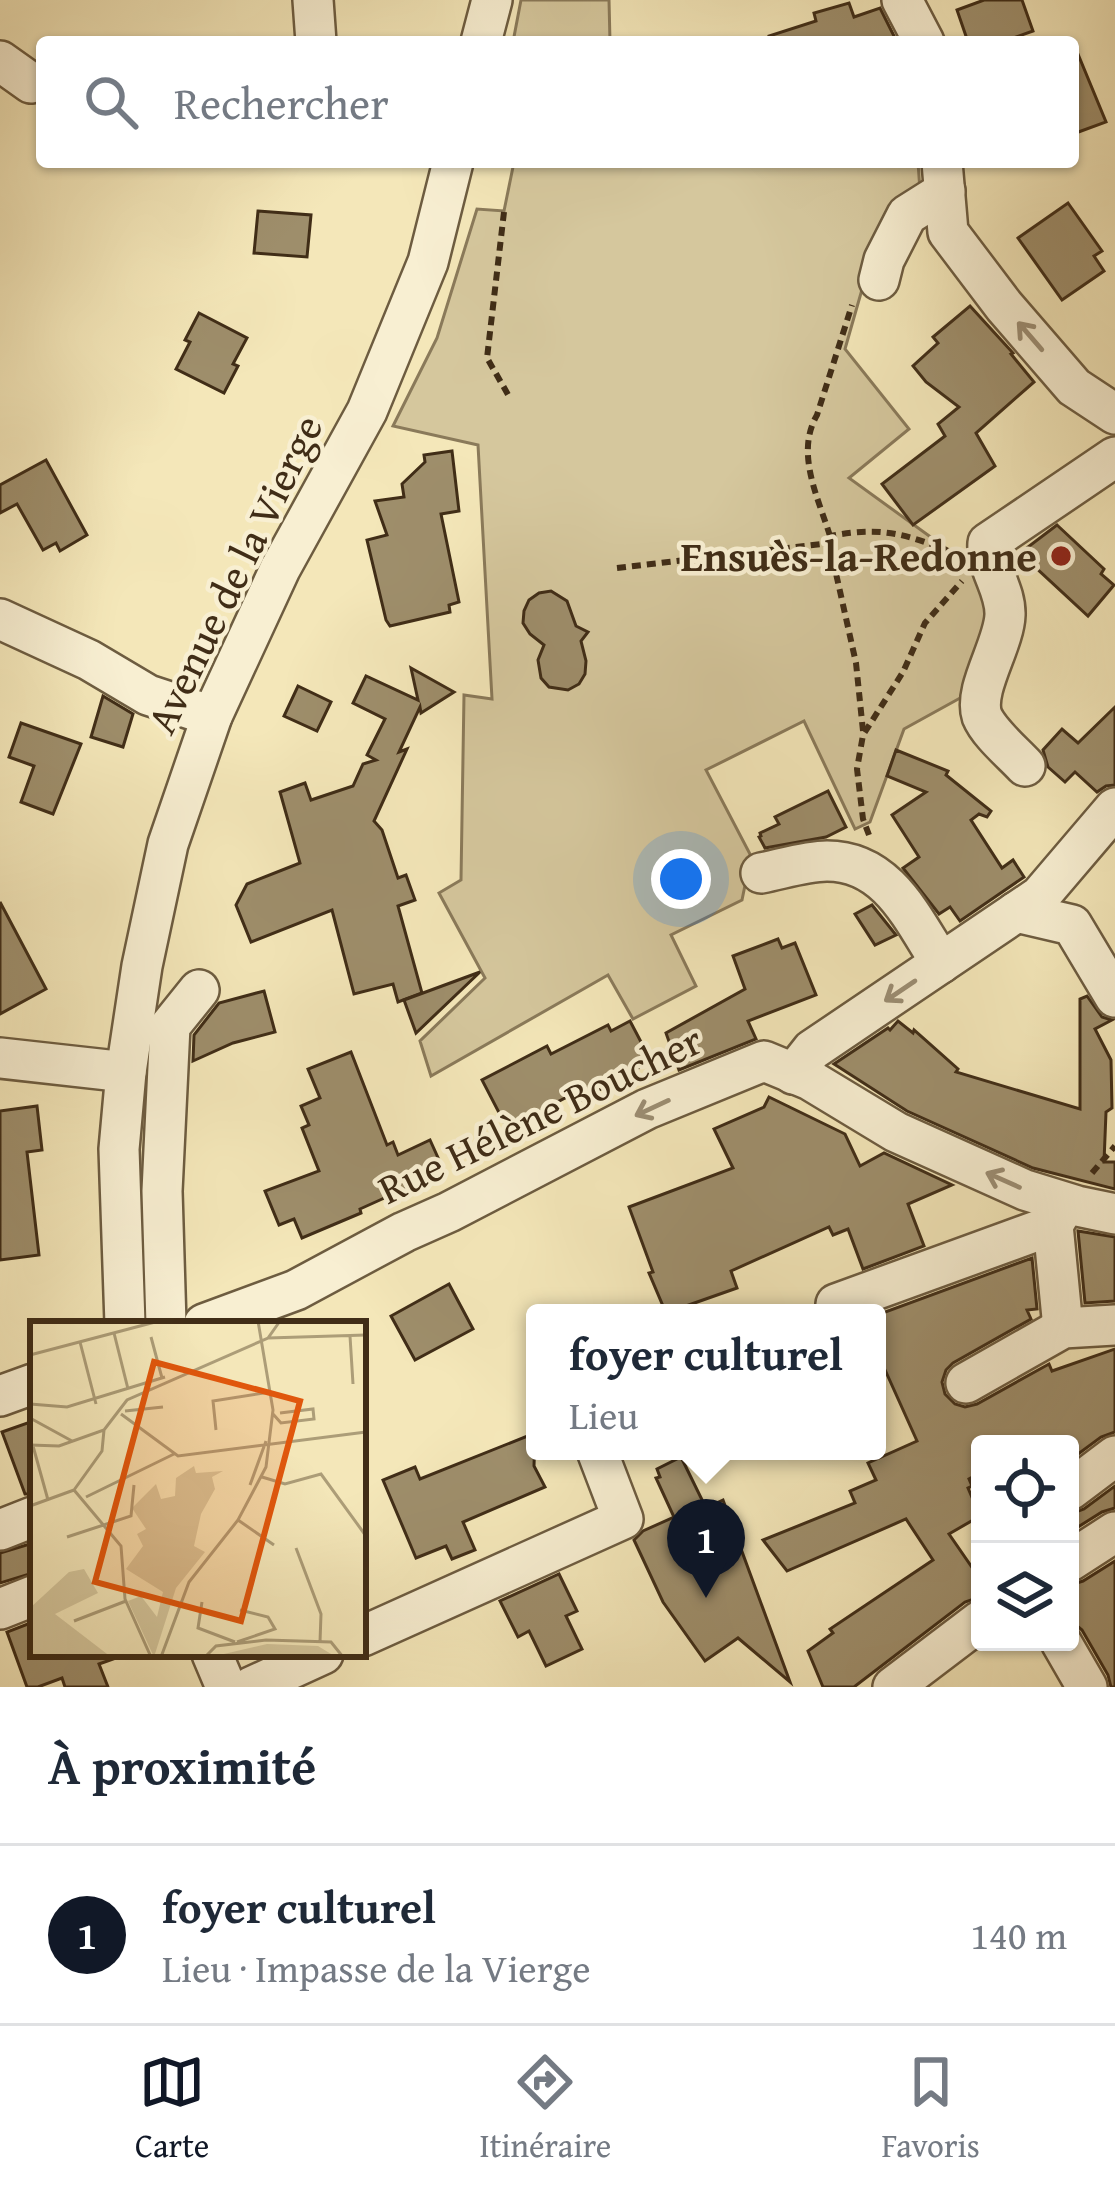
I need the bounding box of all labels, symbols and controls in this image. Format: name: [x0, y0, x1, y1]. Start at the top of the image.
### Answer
search box: [36, 36, 1079, 168]
icon: search: [78, 69, 144, 135]
text: Rechercher: [174, 70, 389, 135]
one-way arrow: [1016, 321, 1044, 352]
street label: Avenue de la Vierge: [130, 404, 337, 743]
place label: Ensuès-la-Redonne: [681, 525, 1037, 586]
marker: Ensuès-la-Redonne: [1048, 543, 1074, 569]
your location: [651, 849, 711, 909]
one-way arrow: [883, 978, 917, 1003]
street label: Rue Hélène Boucher: [367, 1009, 712, 1219]
one-way arrow: [635, 1099, 671, 1121]
one-way arrow: [986, 1168, 1022, 1190]
popup: [526, 1304, 886, 1460]
inset map: [30, 1321, 366, 1657]
text: foyer culturel: [569, 1321, 843, 1386]
text: Lieu: [569, 1386, 638, 1443]
map controls: [971, 1435, 1079, 1651]
button: locate: [971, 1435, 1079, 1543]
pin: 1: [667, 1499, 745, 1598]
button: layers: [971, 1543, 1079, 1651]
text: À proximité: [48, 1728, 316, 1803]
text: foyer culturel: [162, 1874, 436, 1939]
text: 1: [77, 1906, 97, 1963]
text: 140 m: [970, 1906, 1067, 1963]
text: Lieu · Impasse de la Vierge: [162, 1939, 590, 1996]
tab: Carte: [135, 2049, 209, 2169]
tab: Itinéraire: [479, 2049, 611, 2169]
tab: Favoris: [881, 2049, 980, 2169]

